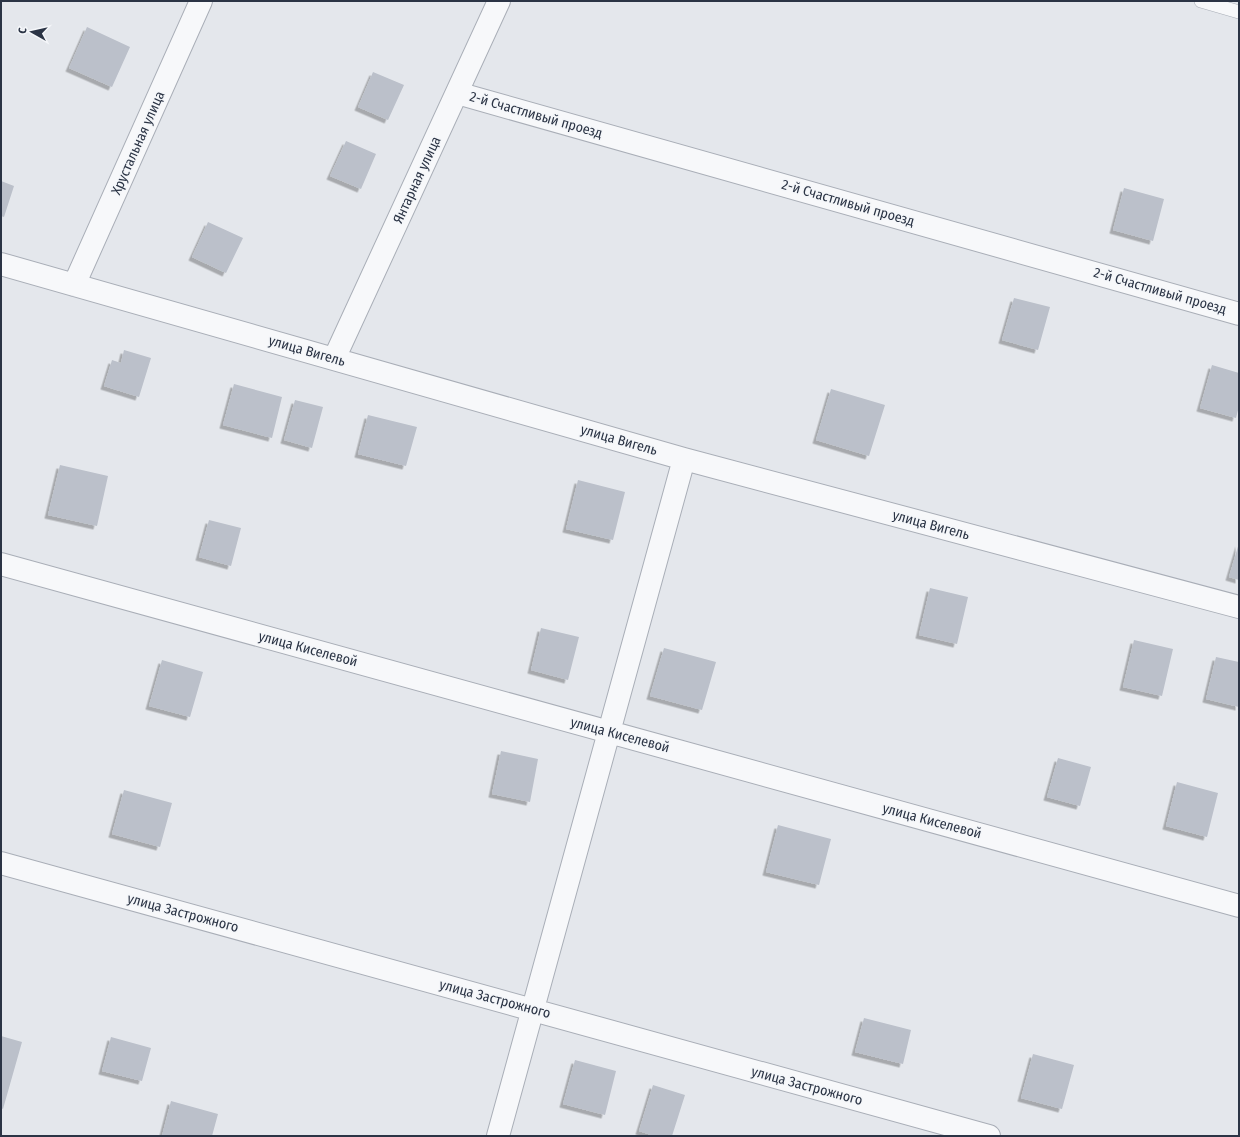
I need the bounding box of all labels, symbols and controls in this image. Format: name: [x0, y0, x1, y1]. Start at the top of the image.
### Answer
north arrow: [12, 12, 52, 52]
text: С: [16, 27, 29, 34]
street label: Хрустальная улица: [108, 88, 169, 198]
street label: 2-й Счастливый проезд: [468, 88, 604, 142]
street label: Янтарная улица: [389, 134, 445, 226]
street label: 2-й Счастливый проезд: [780, 176, 916, 230]
street label: 2-й Счастливый проезд: [1092, 264, 1228, 318]
street label: улица Вигель: [267, 332, 348, 370]
street label: улица Вигель: [579, 421, 660, 459]
street label: улица Вигель: [891, 507, 972, 544]
street label: улица Киселевой: [257, 628, 359, 670]
street label: улица Киселевой: [569, 714, 671, 756]
street label: улица Киселевой: [881, 800, 983, 842]
street label: улица Застрожного: [126, 890, 240, 936]
street label: улица Застрожного: [438, 976, 552, 1022]
street label: улица Застрожного: [750, 1063, 864, 1109]

